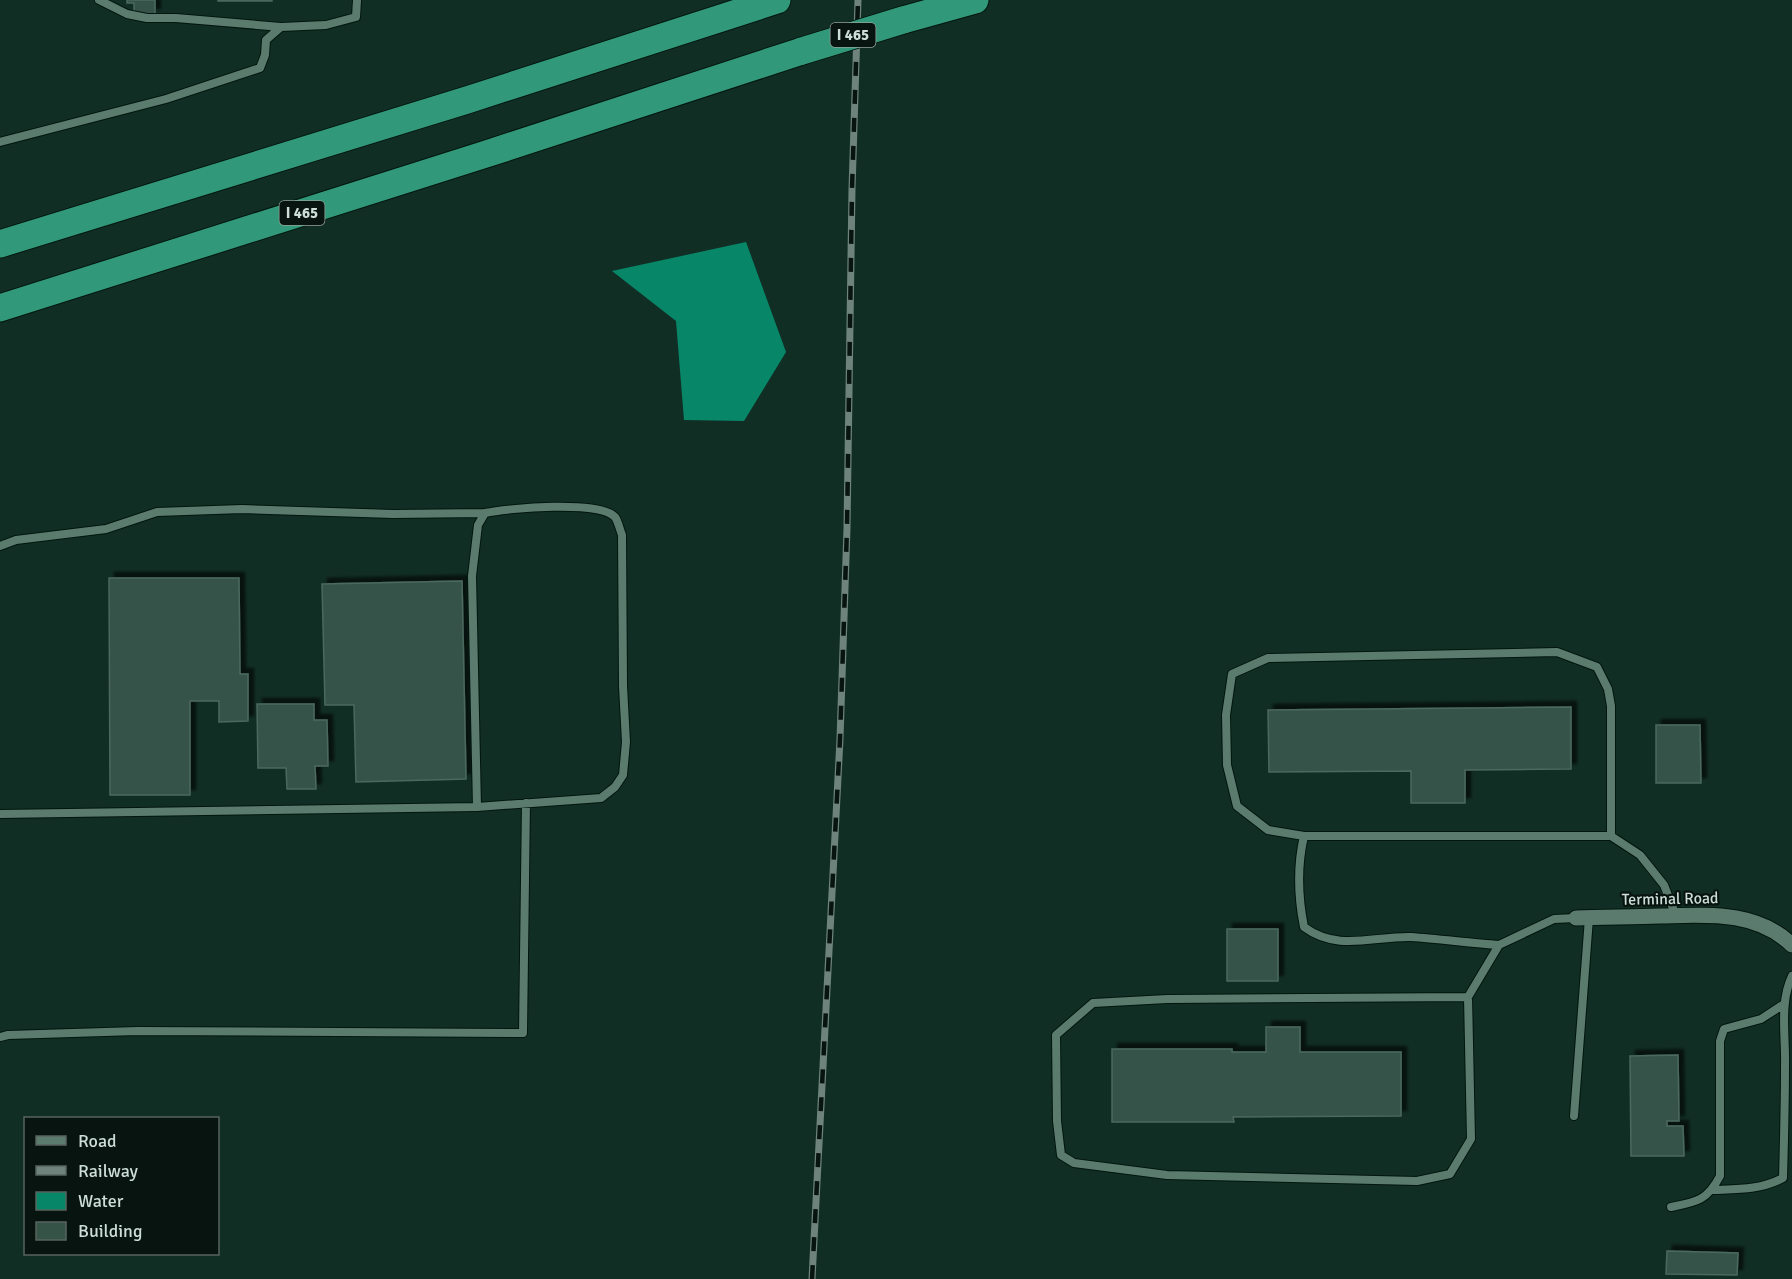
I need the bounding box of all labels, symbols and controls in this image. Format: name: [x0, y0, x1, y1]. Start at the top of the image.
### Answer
road number: I 465: [830, 23, 876, 47]
road number: I 465: [280, 201, 324, 225]
street label: Terminal Road: [1621, 888, 1719, 910]
legend: [24, 1117, 219, 1255]
text: Road: [78, 1130, 117, 1152]
text: Railway: [78, 1160, 139, 1182]
text: Water: [78, 1190, 124, 1212]
text: Building: [78, 1220, 142, 1242]

